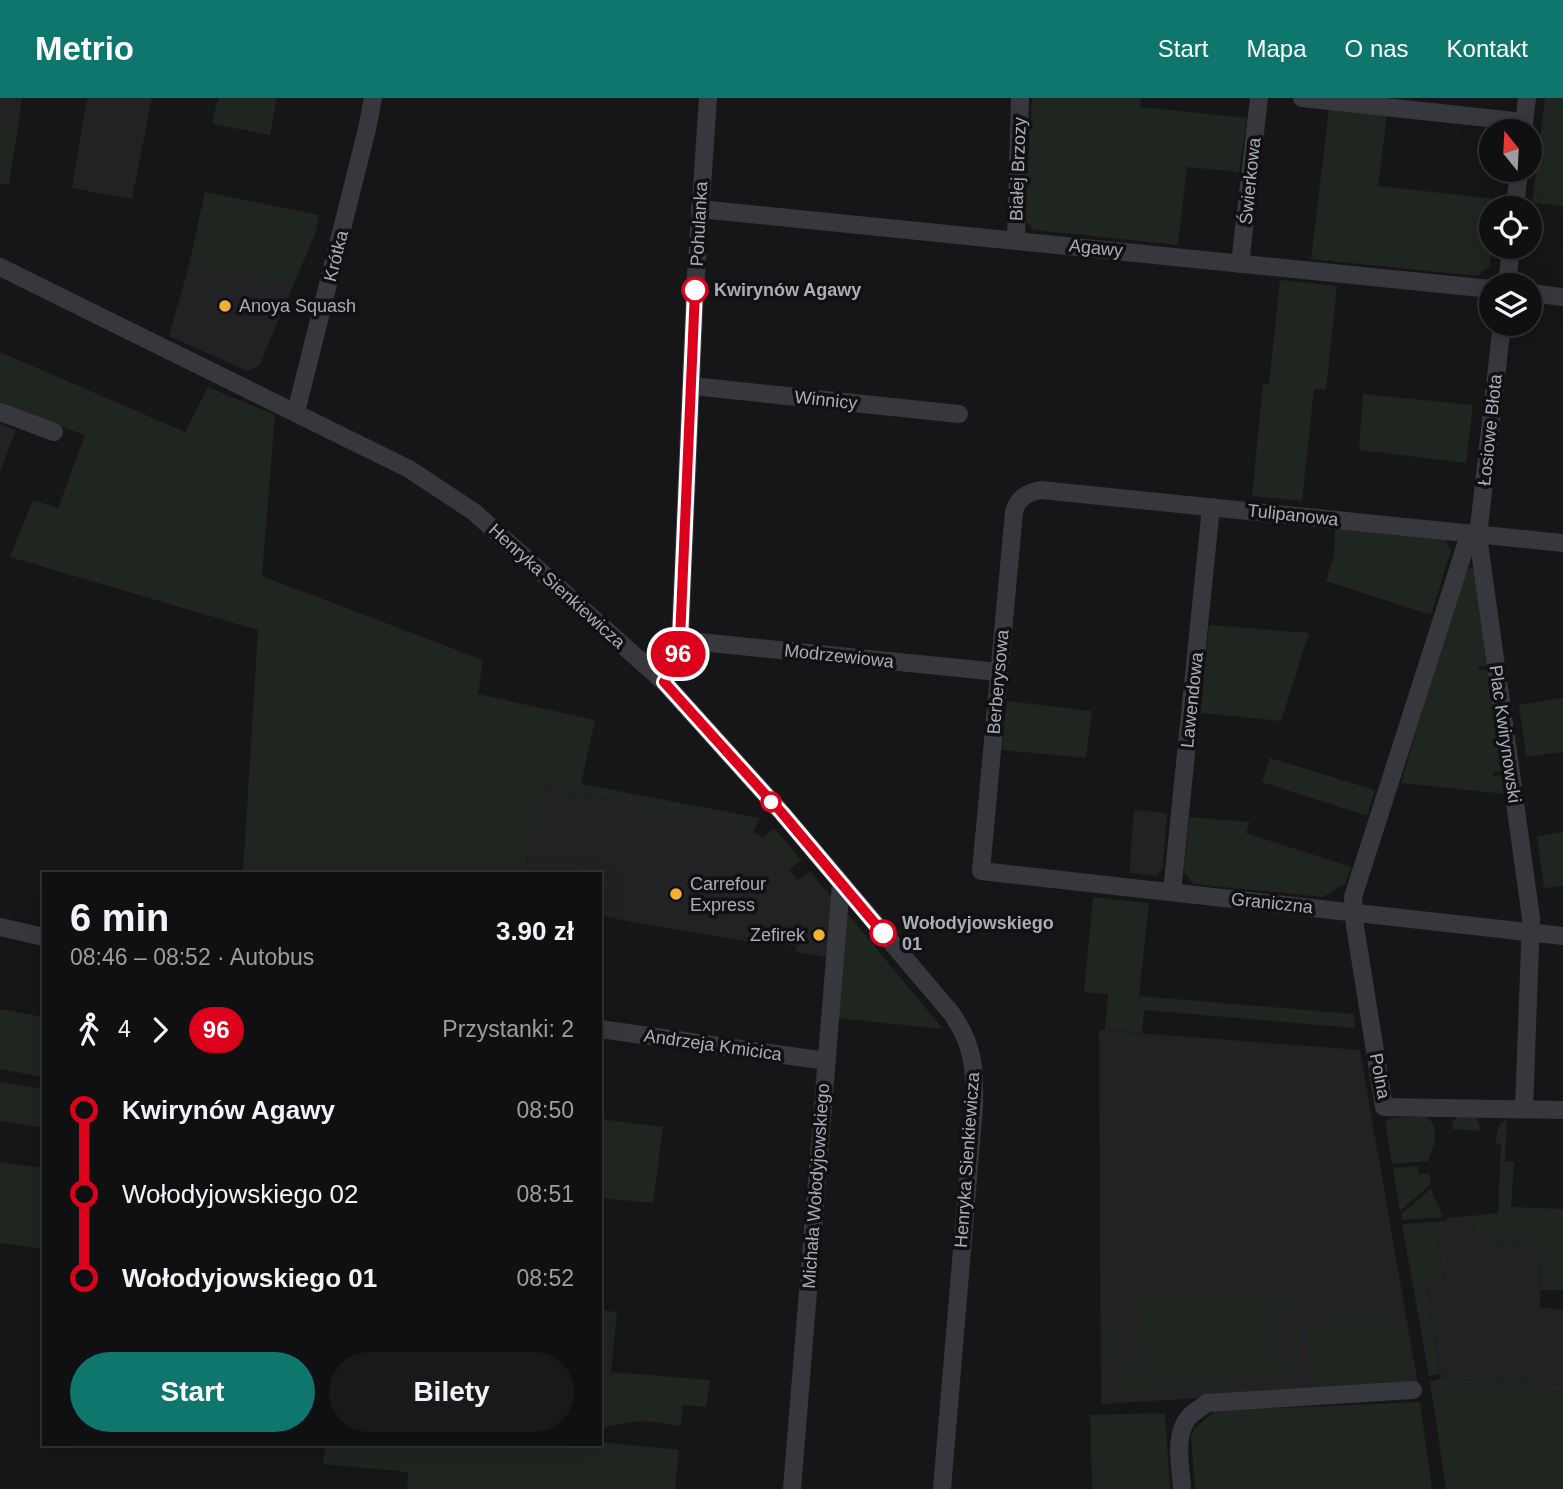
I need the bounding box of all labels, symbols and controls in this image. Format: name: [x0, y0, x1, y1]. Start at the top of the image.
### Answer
text: Metrio: [35, 30, 134, 67]
text: Start: [1158, 35, 1209, 62]
text: Mapa: [1247, 35, 1307, 62]
text: O nas: [1345, 35, 1409, 62]
text: Kontakt: [1447, 35, 1528, 62]
street label: Białej Brzozy: [1006, 117, 1030, 221]
north arrow: [1479, 119, 1542, 182]
map controls: [1479, 119, 1542, 336]
street label: Świerkowa: [1235, 136, 1265, 225]
street label: Pohulanka: [687, 180, 711, 267]
button: locate: [1479, 196, 1542, 259]
street label: Krótka: [320, 227, 352, 284]
street label: Agawy: [1068, 235, 1124, 261]
button: layers: [1479, 273, 1542, 336]
marker: Kwirynów Agawy: [682, 277, 708, 303]
place label: Kwirynów Agawy: [714, 280, 861, 300]
place label: Anoya Squash: [239, 296, 356, 316]
marker: Anoya Squash: [217, 298, 233, 314]
street label: Łosiowe Błota: [1474, 372, 1506, 487]
street label: Winnicy: [794, 387, 858, 413]
street label: Tulipanowa: [1247, 500, 1340, 530]
street label: Henryka Sienkiewicza: [485, 520, 630, 653]
street label: Berberysowa: [983, 628, 1013, 735]
line badge: 96: [646, 631, 710, 677]
text: 96: [665, 640, 691, 667]
street label: Modrzewiowa: [783, 640, 896, 672]
street label: Lawendowa: [1177, 650, 1207, 749]
street label: Plac Kwirynowski: [1485, 664, 1525, 804]
unlabelled marker: [761, 792, 781, 812]
place label: Carrefour Express: [690, 874, 766, 915]
marker: Carrefour Express: [668, 886, 684, 902]
street label: Graniczna: [1230, 889, 1315, 917]
text: 6 min: [70, 897, 169, 939]
place label: Wołodyjowskiego 01: [902, 913, 1054, 954]
text: 3.90 zł: [496, 916, 574, 946]
marker: Wołodyjowskiego 01: [870, 920, 896, 946]
place label: Zefirek: [750, 925, 806, 945]
marker: Zefirek: [811, 927, 827, 943]
text: 08:46 – 08:52 · Autobus: [70, 944, 314, 970]
icon: walk: [70, 1011, 108, 1049]
icon: forward: [141, 1011, 179, 1049]
text: 4: [118, 1016, 131, 1042]
text: 96: [203, 1016, 230, 1043]
text: Przystanki: 2: [442, 1016, 574, 1042]
street label: Andrzeja Kmicica: [643, 1025, 784, 1065]
street label: Polna: [1366, 1051, 1394, 1101]
street label: Henryka Sienkiewicza: [951, 1070, 983, 1249]
street label: Michała Wołodyjowskiego: [799, 1083, 833, 1289]
text: Kwirynów Agawy: [122, 1095, 335, 1125]
text: 08:50: [516, 1097, 574, 1123]
text: Wołodyjowskiego 02: [122, 1179, 359, 1209]
text: 08:51: [516, 1181, 574, 1207]
text: Wołodyjowskiego 01: [122, 1263, 377, 1293]
text: 08:52: [516, 1265, 574, 1291]
button: Start: [70, 1352, 315, 1432]
button: Bilety: [329, 1352, 574, 1432]

